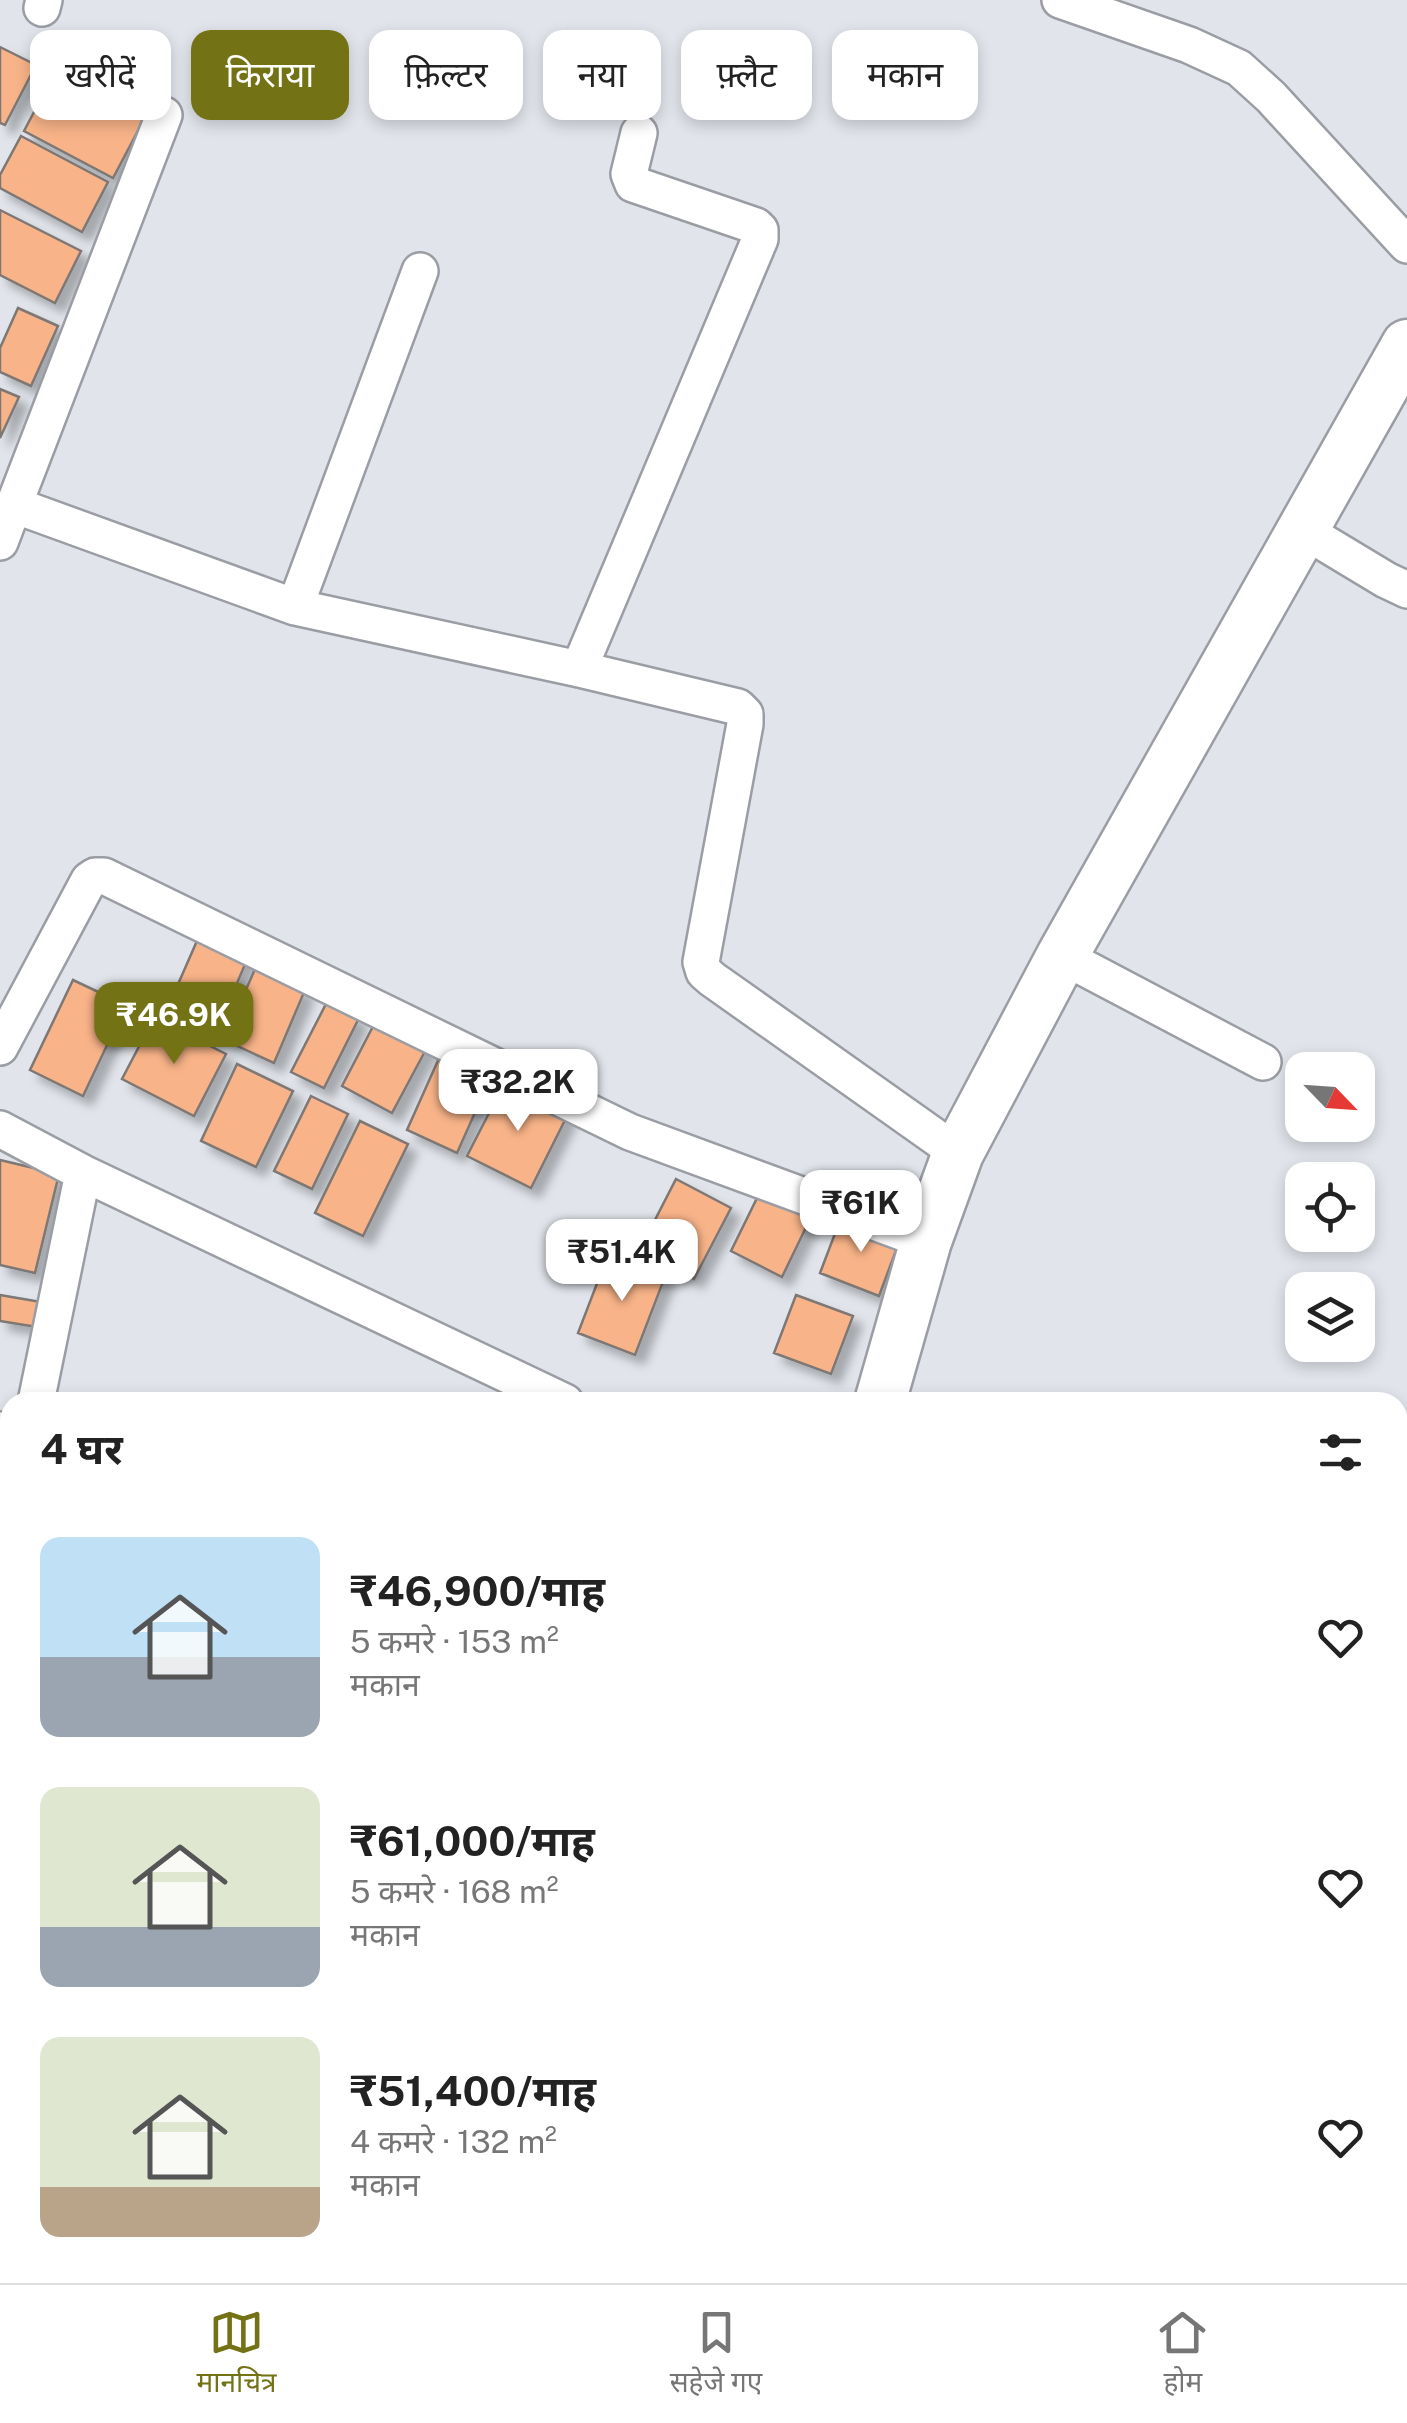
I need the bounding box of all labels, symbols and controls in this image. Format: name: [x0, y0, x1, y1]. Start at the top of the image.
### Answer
chip: खरीदें: [30, 30, 171, 120]
chip: किराया: [191, 30, 349, 120]
chip: फ़िल्टर: [369, 30, 523, 120]
chip: नया: [543, 30, 661, 120]
chip: फ़्लैट: [681, 30, 812, 120]
chip: मकान: [832, 30, 978, 120]
pin: ₹46.9K: [93, 982, 255, 1067]
text: ₹46.9K: [116, 996, 232, 1033]
pin: ₹32.2K: [437, 1049, 599, 1134]
north arrow: [1285, 1052, 1375, 1142]
map controls: [1285, 1052, 1375, 1362]
text: ₹32.2K: [461, 1063, 575, 1100]
button: locate: [1285, 1162, 1375, 1252]
pin: ₹61K: [802, 1170, 920, 1255]
text: ₹61K: [822, 1184, 900, 1221]
pin: ₹51.4K: [541, 1219, 703, 1304]
text: ₹51.4K: [568, 1233, 676, 1270]
button: layers: [1285, 1272, 1375, 1362]
text: 4 घर: [40, 1424, 123, 1473]
icon: filters: [1313, 1425, 1368, 1480]
text: ₹46,900/माह: [350, 1566, 605, 1615]
icon: home: [120, 1577, 240, 1697]
icon: heart: [1313, 1610, 1368, 1665]
text: 5 कमरे · 153 m²: [350, 1623, 559, 1660]
text: मकान: [350, 1666, 420, 1703]
text: ₹61,000/माह: [350, 1816, 595, 1865]
icon: home: [120, 1827, 240, 1947]
icon: heart: [1313, 1860, 1368, 1915]
text: 5 कमरे · 168 m²: [350, 1873, 558, 1910]
text: मकान: [350, 1916, 420, 1953]
text: ₹51,400/माह: [350, 2066, 596, 2115]
icon: home: [120, 2077, 240, 2197]
icon: heart: [1313, 2110, 1368, 2165]
text: 4 कमरे · 132 m²: [350, 2123, 557, 2160]
text: मकान: [350, 2166, 420, 2203]
tab: मानचित्र: [197, 2305, 277, 2403]
tab: सहेजे गए: [670, 2305, 762, 2403]
tab: होम: [1155, 2305, 1210, 2403]

